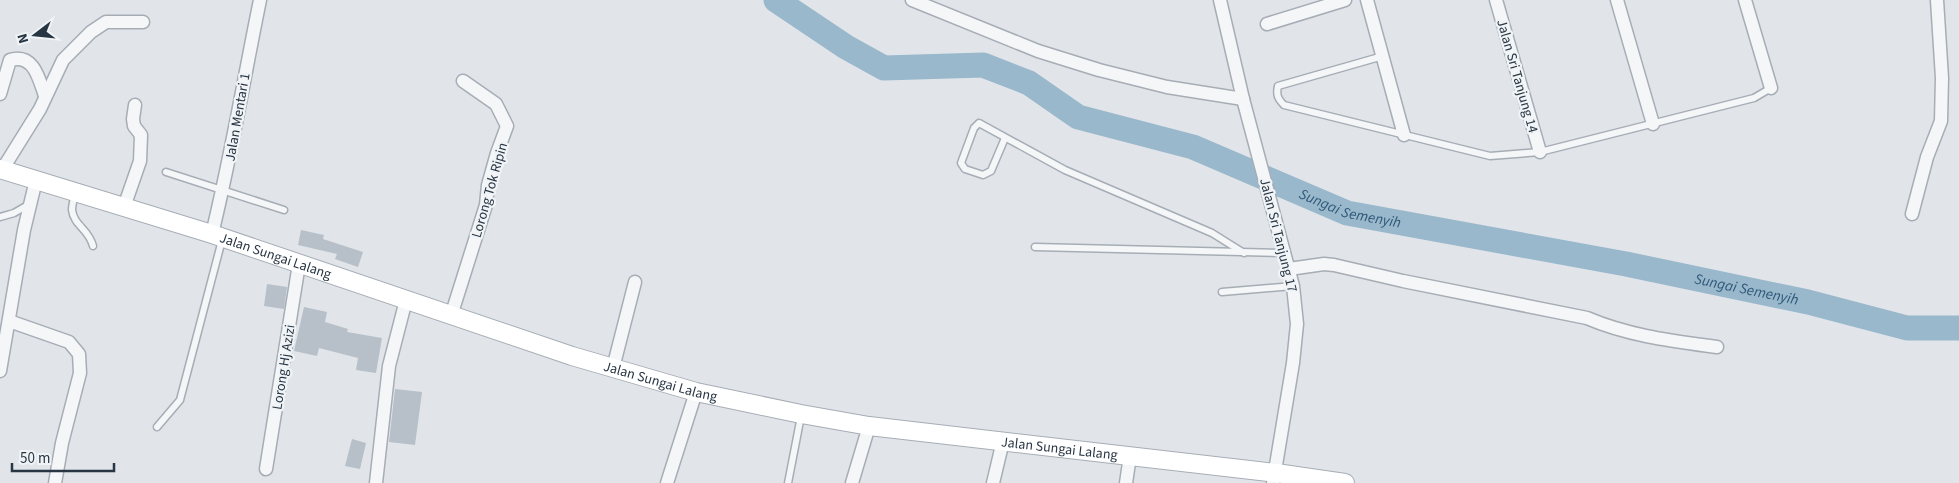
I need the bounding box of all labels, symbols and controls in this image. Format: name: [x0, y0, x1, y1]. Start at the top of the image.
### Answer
north arrow: [10, 10, 60, 60]
street label: Jalan Sri Tanjung 14: [1491, 17, 1543, 135]
text: N: [13, 31, 34, 46]
street label: Jalan Mentari 1: [220, 71, 256, 163]
street label: Lorong Tok Ripin: [467, 140, 513, 240]
street label: Jalan Sri Tanjung 17: [1254, 176, 1302, 295]
water label: Sungai Semenyih: [1296, 184, 1403, 234]
street label: Jalan Sungai Lalang: [217, 228, 334, 285]
water label: Sungai Semenyih: [1692, 269, 1801, 311]
street label: Lorong Hj Azizi: [267, 323, 301, 411]
street label: Jalan Sungai Lalang: [601, 357, 719, 407]
street label: Jalan Sungai Lalang: [1000, 432, 1119, 466]
scale bar: [12, 440, 115, 472]
text: 50 m: [20, 448, 50, 469]

